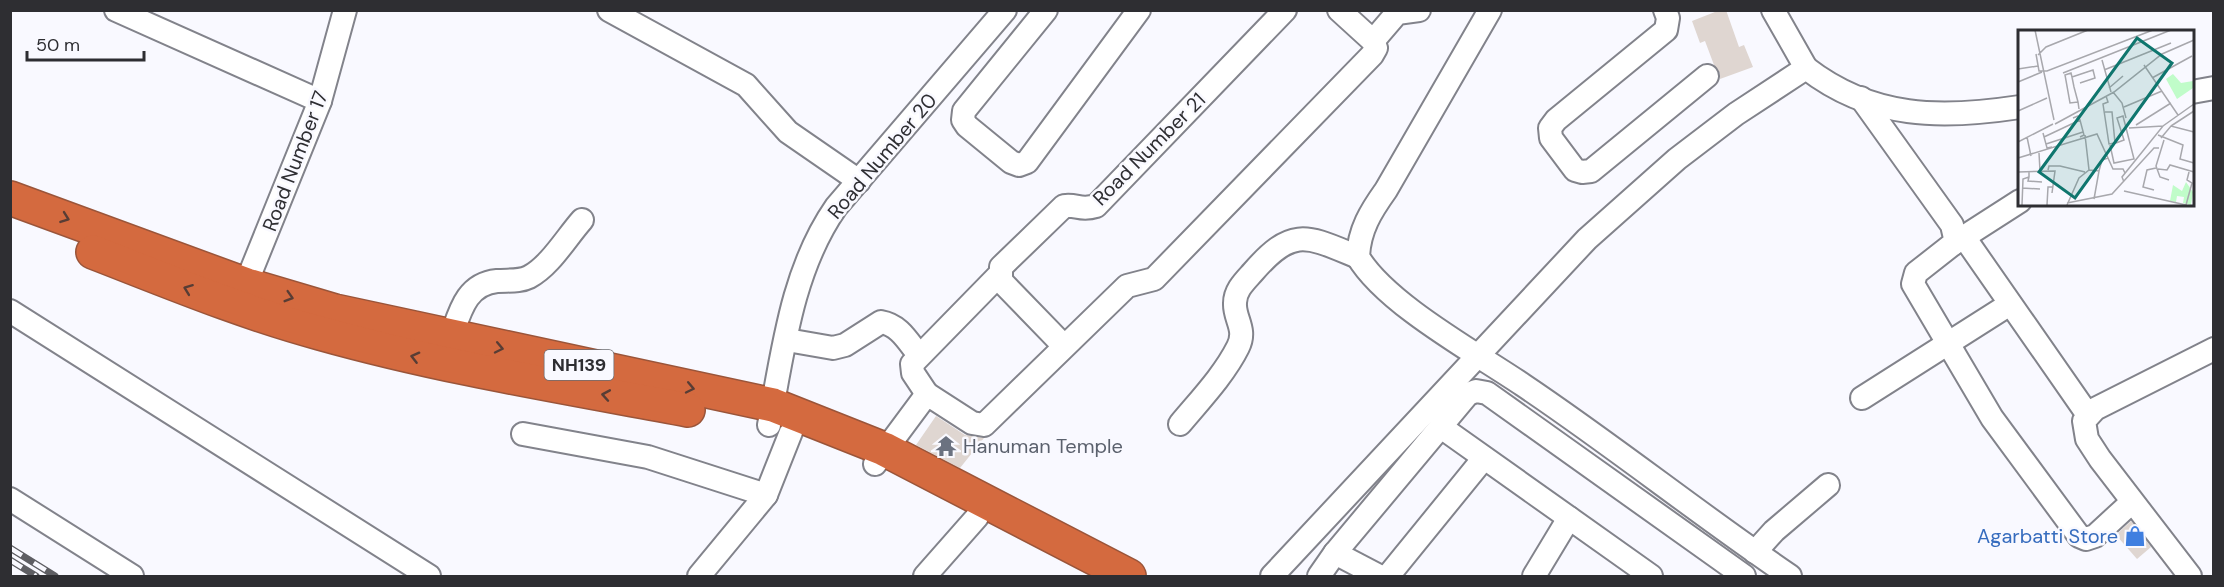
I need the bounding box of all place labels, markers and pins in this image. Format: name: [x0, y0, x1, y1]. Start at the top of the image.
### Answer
place label: Hanuman Temple: [963, 433, 1123, 459]
temple icon: Hanuman Temple: [934, 434, 958, 458]
place label: Agarbatti Store: [1977, 523, 2118, 549]
shop icon: Agarbatti Store: [2123, 524, 2147, 548]

